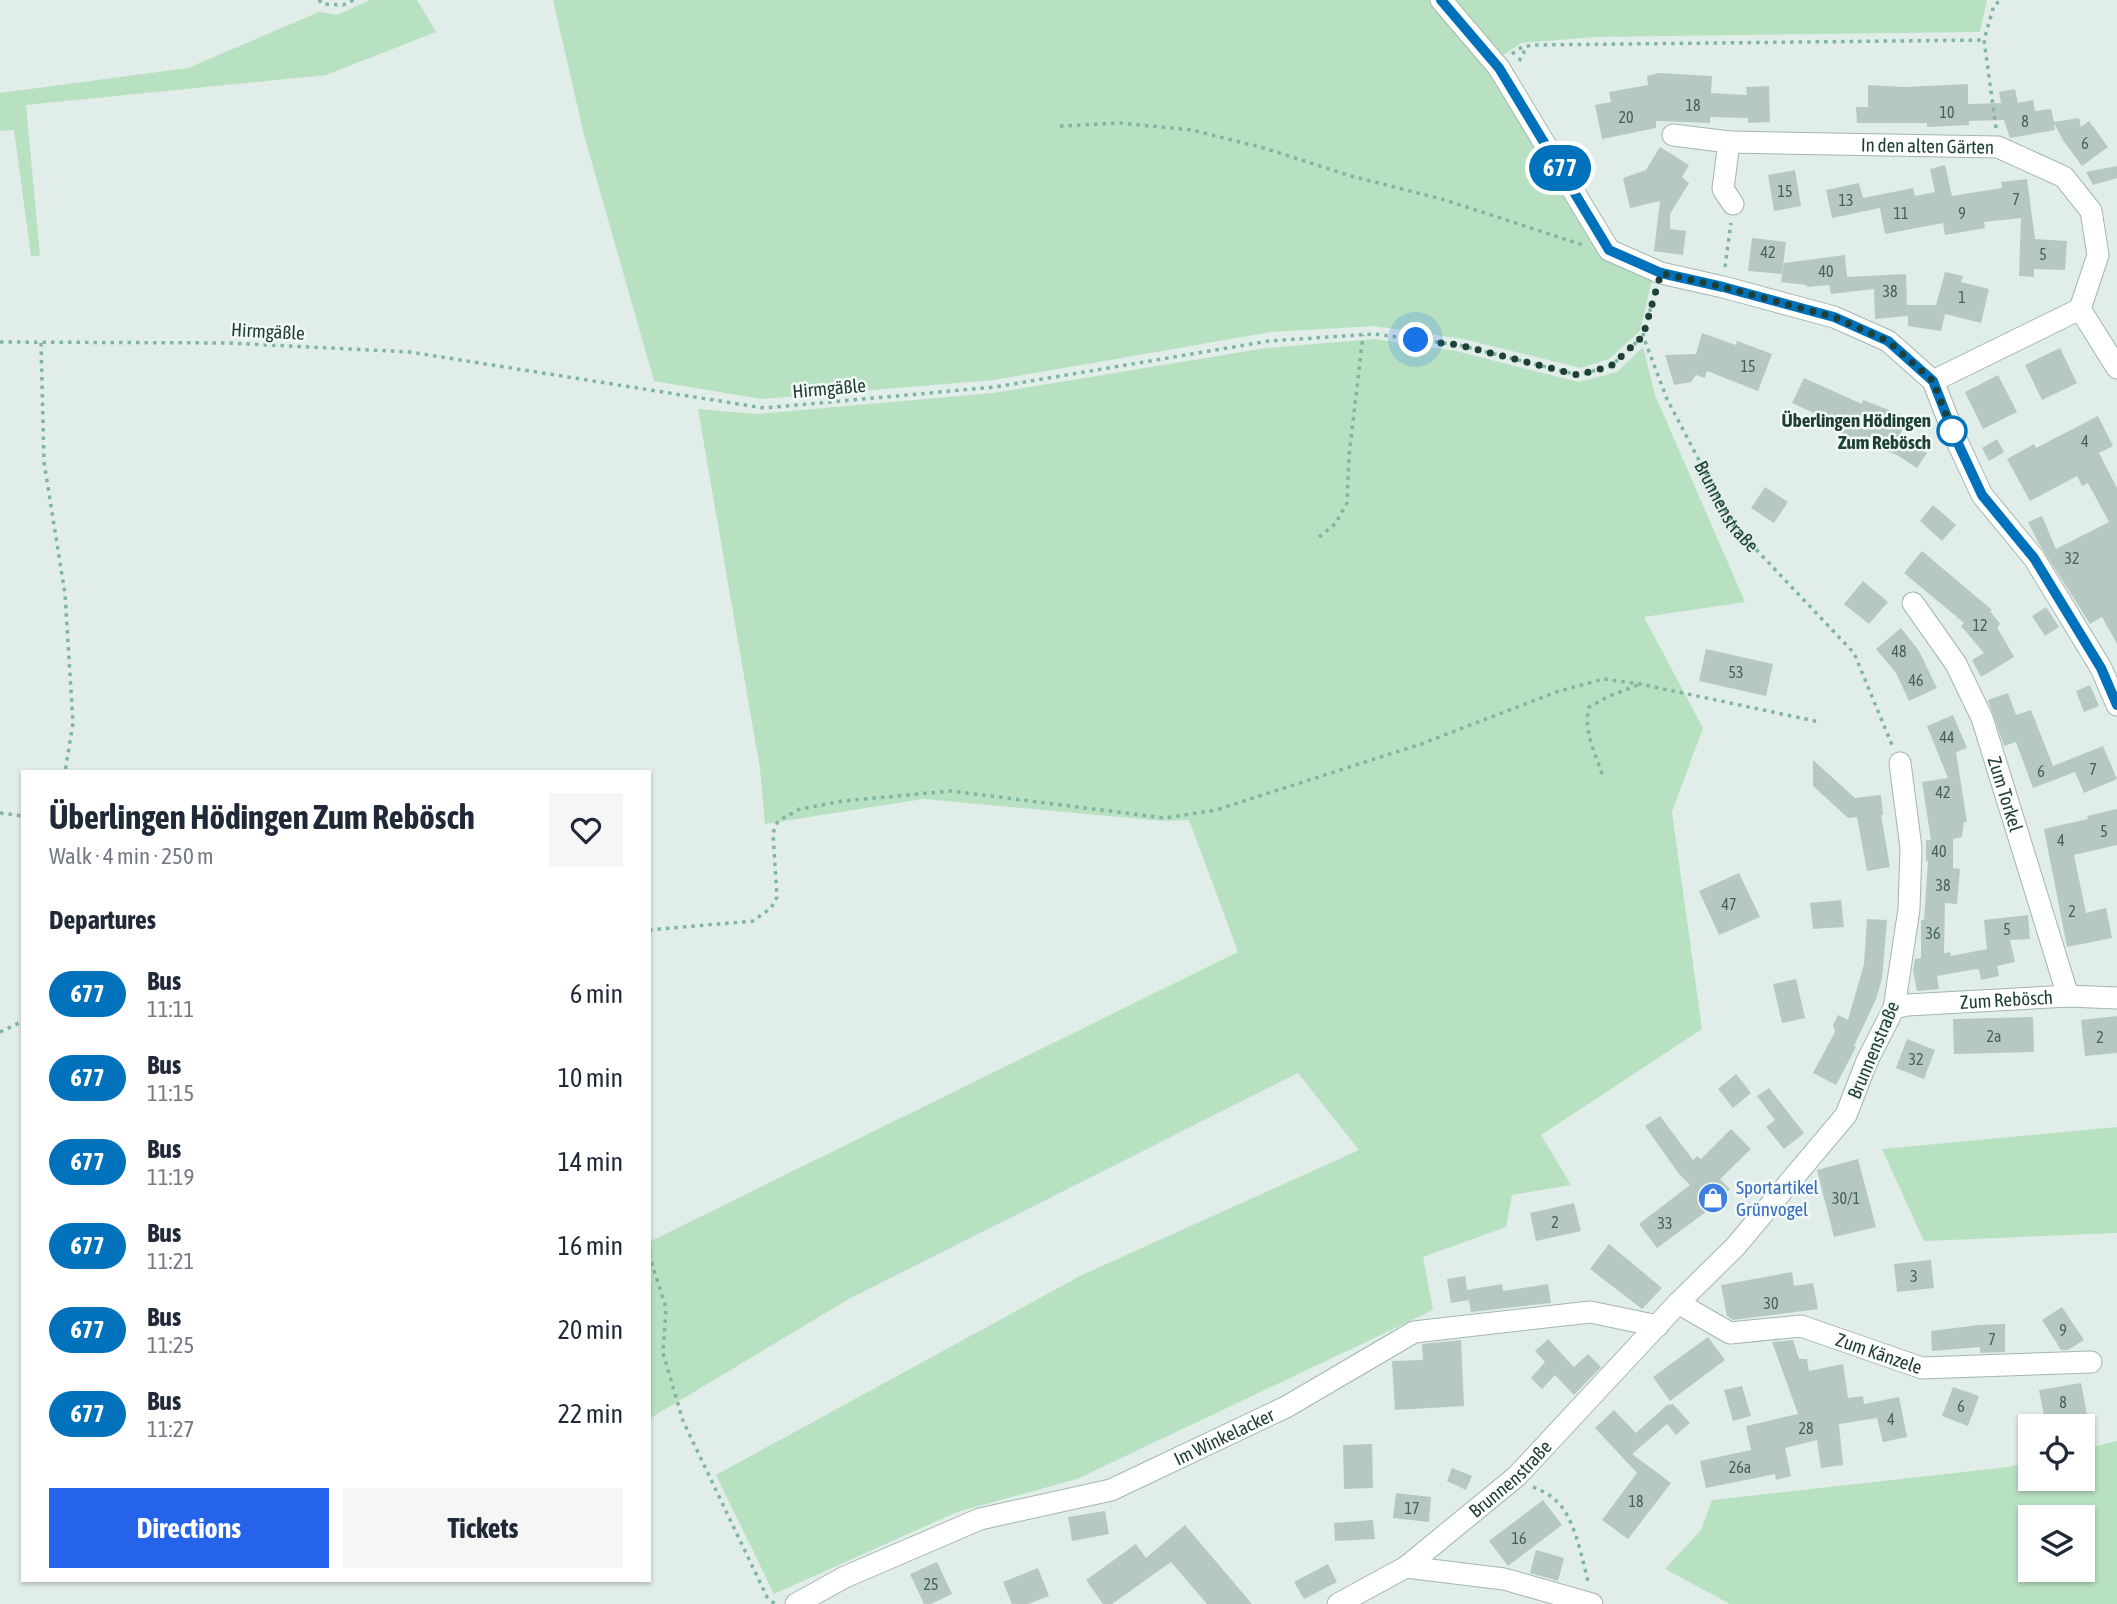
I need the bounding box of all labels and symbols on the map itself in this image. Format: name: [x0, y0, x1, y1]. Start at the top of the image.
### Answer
house number: 18: [1685, 96, 1701, 114]
house number: 10: [1939, 103, 1955, 121]
house number: 20: [1618, 108, 1634, 126]
house number: 8: [2021, 112, 2029, 130]
street label: In den alten Gärten: [1861, 133, 1994, 158]
house number: 6: [2081, 134, 2089, 152]
line badge: 677: [1520, 145, 1600, 191]
house number: 15: [1777, 182, 1793, 200]
house number: 7: [2012, 190, 2020, 208]
house number: 13: [1838, 191, 1854, 209]
house number: 11: [1893, 204, 1909, 222]
house number: 9: [1958, 204, 1966, 222]
house number: 42: [1760, 243, 1776, 261]
house number: 5: [2039, 245, 2047, 263]
house number: 40: [1818, 262, 1834, 280]
house number: 38: [1882, 282, 1898, 300]
house number: 1: [1958, 288, 1966, 306]
street label: Hirmgäßle: [231, 318, 305, 344]
your location: [1398, 322, 1433, 357]
house number: 15: [1740, 357, 1756, 375]
street label: Hirmgäßle: [791, 374, 867, 402]
place label: Überlingen Hödingen Zum Rebösch: [1782, 409, 1931, 453]
marker: Überlingen Hödingen Zum Rebösch: [1937, 416, 1967, 446]
house number: 4: [2081, 432, 2089, 450]
street label: Brunnenstraße: [1690, 457, 1763, 556]
house number: 32: [2064, 549, 2080, 567]
house number: 12: [1972, 616, 1988, 634]
house number: 48: [1891, 642, 1907, 660]
house number: 53: [1728, 663, 1744, 681]
house number: 46: [1908, 671, 1924, 689]
house number: 44: [1939, 728, 1955, 746]
street label: Zum Torkel: [1984, 754, 2027, 834]
house number: 7: [2089, 760, 2097, 778]
house number: 6: [2037, 762, 2045, 780]
house number: 42: [1935, 783, 1951, 801]
house number: 5: [2100, 822, 2108, 840]
house number: 4: [2057, 831, 2065, 849]
house number: 40: [1931, 842, 1947, 860]
house number: 38: [1935, 876, 1951, 894]
house number: 47: [1721, 895, 1737, 913]
house number: 2: [2068, 902, 2076, 920]
house number: 5: [2003, 920, 2011, 938]
house number: 36: [1925, 924, 1941, 942]
street label: Zum Rebösch: [1959, 986, 2054, 1013]
street label: Brunnenstraße: [1843, 998, 1903, 1102]
house number: 2a: [1987, 1027, 2001, 1045]
house number: 2: [2096, 1028, 2104, 1046]
house number: 32: [1908, 1050, 1924, 1068]
place label: Sportartikel Grünvogel: [1736, 1176, 1819, 1220]
shop icon: Sportartikel Grünvogel: [1696, 1181, 1730, 1215]
house number: 30/1: [1832, 1189, 1860, 1207]
house number: 2: [1551, 1213, 1559, 1231]
house number: 33: [1657, 1214, 1673, 1232]
house number: 3: [1910, 1267, 1918, 1285]
house number: 30: [1763, 1294, 1779, 1312]
house number: 9: [2059, 1321, 2067, 1339]
street label: Zum Känzele: [1833, 1328, 1925, 1378]
house number: 7: [1988, 1330, 1996, 1348]
house number: 8: [2059, 1393, 2067, 1411]
house number: 6: [1957, 1397, 1965, 1415]
street label: Im Winkelacker: [1170, 1403, 1278, 1470]
house number: 4: [1887, 1410, 1895, 1428]
house number: 28: [1798, 1419, 1814, 1437]
street label: Brunnenstraße: [1464, 1436, 1556, 1522]
house number: 26a: [1729, 1458, 1751, 1476]
house number: 18: [1628, 1492, 1644, 1510]
house number: 17: [1404, 1499, 1420, 1517]
house number: 16: [1511, 1529, 1527, 1547]
house number: 25: [923, 1575, 939, 1593]

